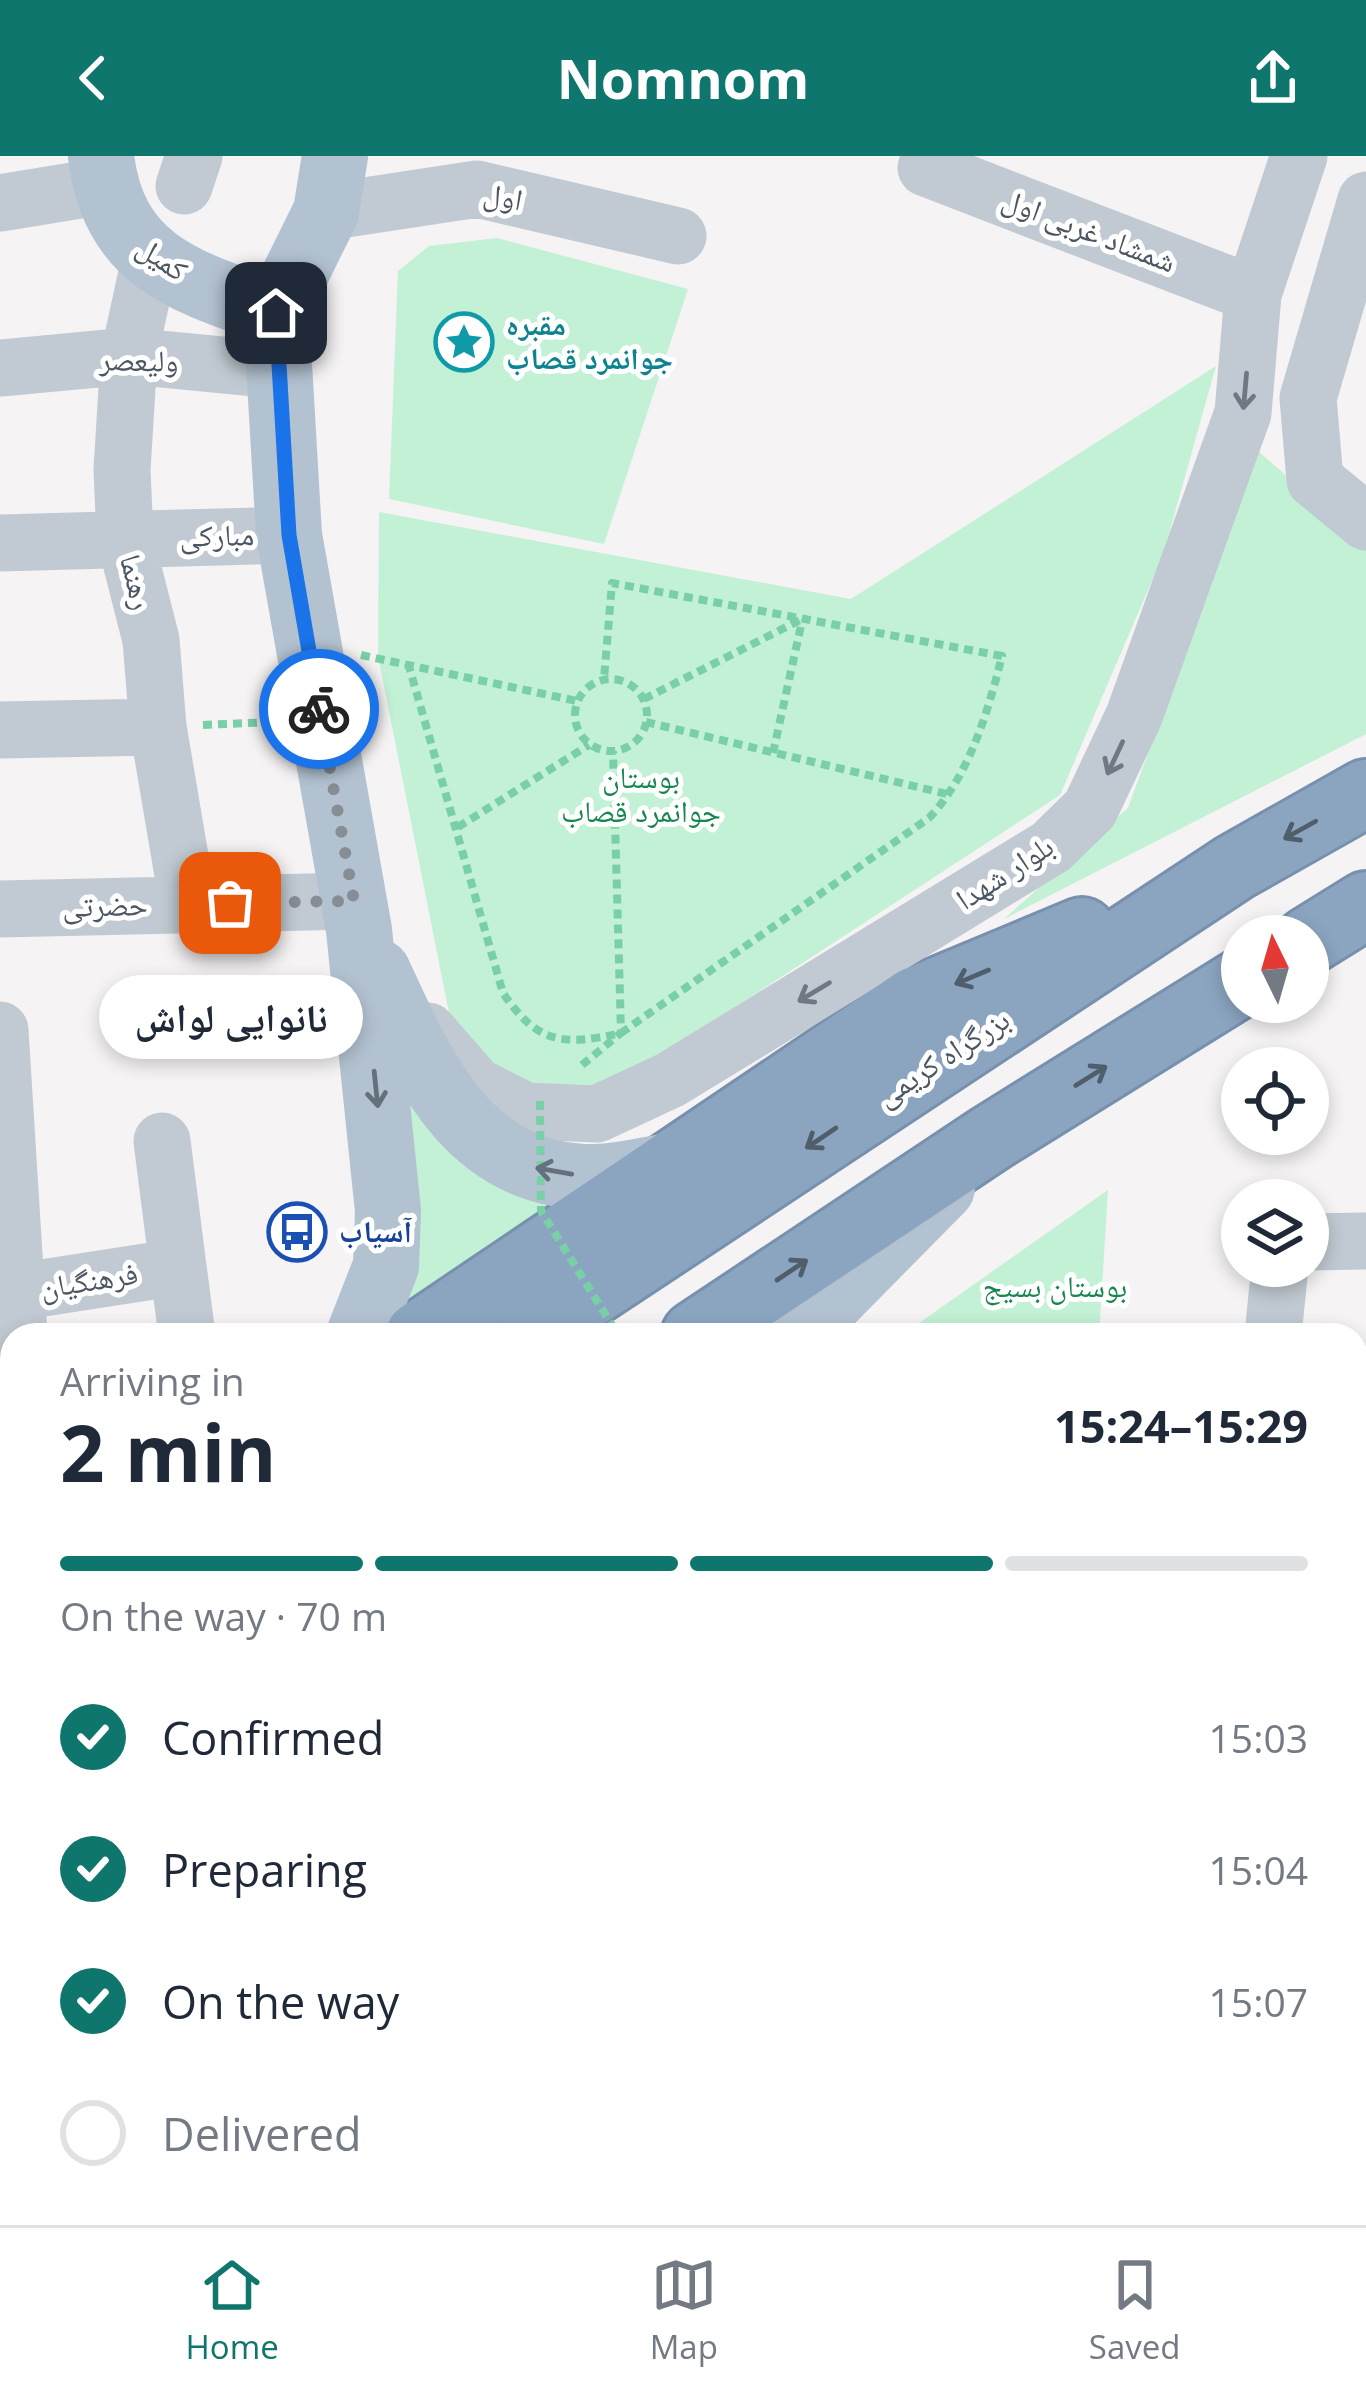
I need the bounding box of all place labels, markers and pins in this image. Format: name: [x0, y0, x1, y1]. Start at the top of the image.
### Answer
pin: [225, 262, 327, 364]
place label: مقبره جوانمرد قصاب: [506, 303, 673, 378]
place icon: مقبره جوانمرد قصاب: [433, 311, 495, 373]
pin: [179, 852, 281, 954]
callout: نانوایی لواش: [98, 975, 362, 1059]
bus stop icon: آسیاب: [266, 1201, 328, 1263]
place label: آسیاب: [339, 1210, 413, 1251]

